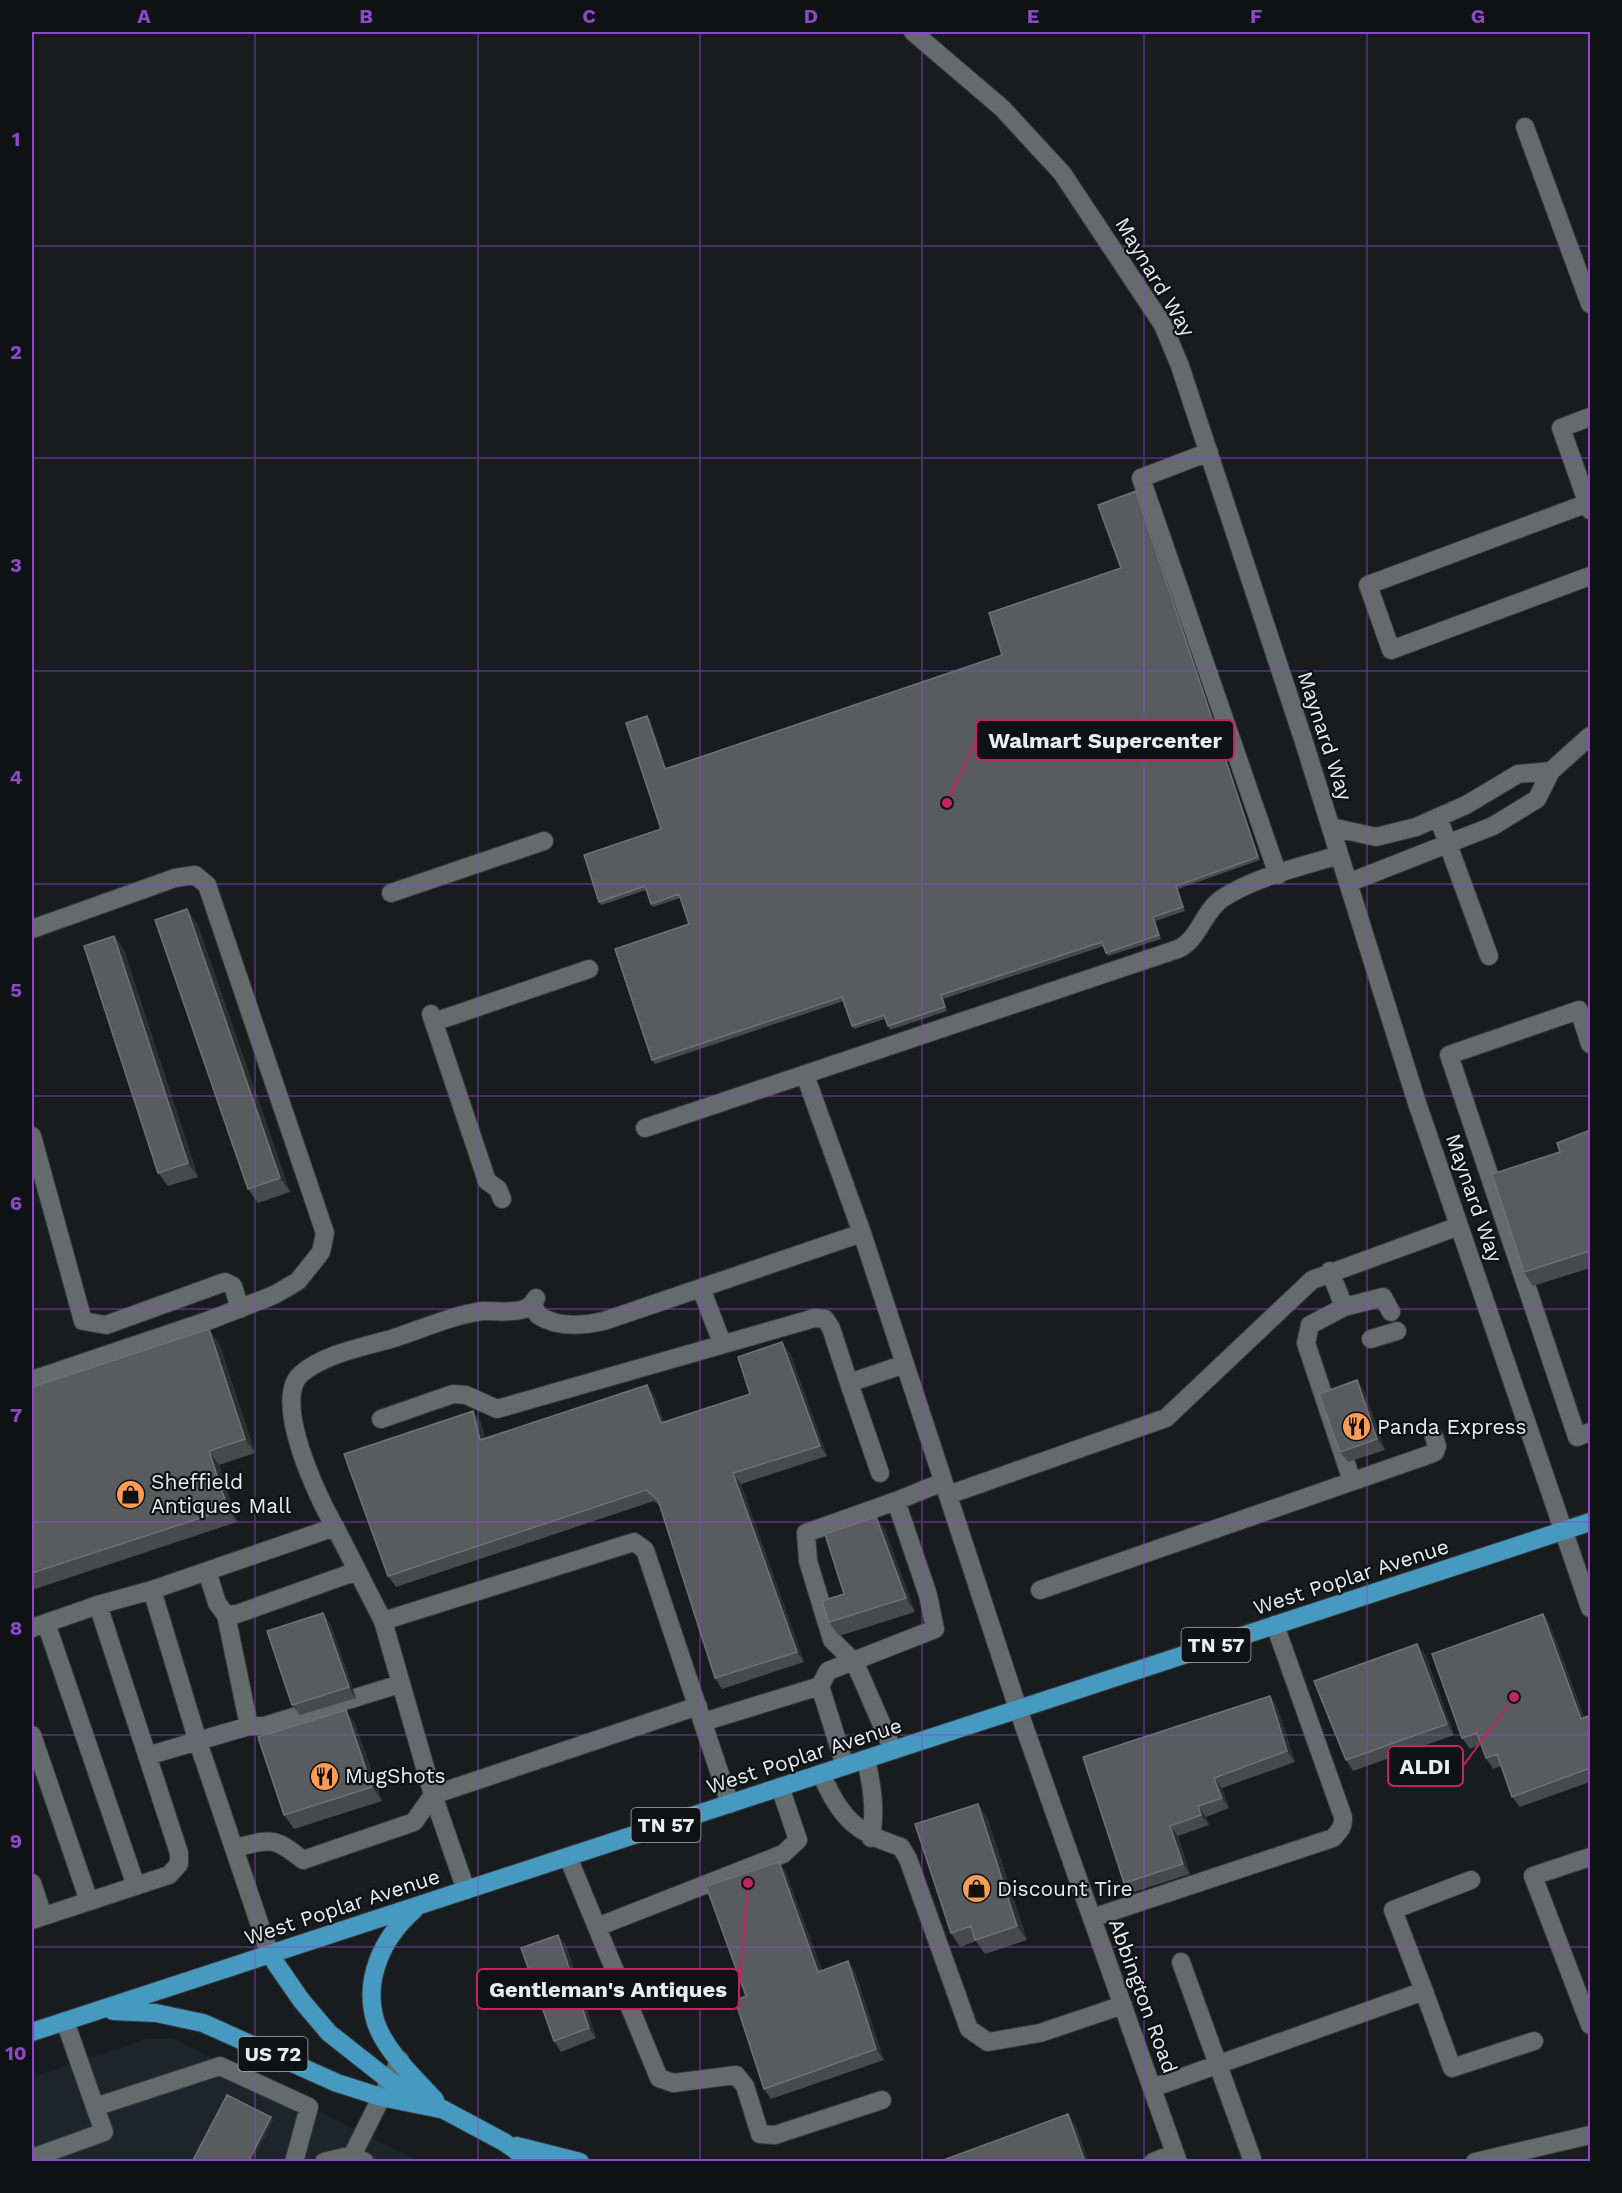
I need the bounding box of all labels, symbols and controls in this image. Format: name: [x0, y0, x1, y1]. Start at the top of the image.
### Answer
text: A: [137, 4, 151, 28]
text: B: [359, 4, 373, 28]
text: C: [582, 4, 596, 28]
text: D: [804, 4, 818, 28]
text: E: [1027, 4, 1039, 28]
text: F: [1250, 4, 1262, 28]
text: G: [1471, 4, 1485, 28]
text: 1: [12, 127, 20, 151]
street label: Maynard Way: [1110, 213, 1201, 341]
text: 2: [10, 340, 22, 364]
text: 3: [10, 553, 22, 577]
street label: Maynard Way: [1293, 668, 1358, 804]
callout: Walmart Supercenter: [976, 720, 1234, 760]
text: Walmart Supercenter: [988, 728, 1222, 753]
text: 4: [10, 765, 23, 789]
text: 5: [10, 978, 22, 1002]
street label: Maynard Way: [1441, 1130, 1508, 1266]
text: 6: [10, 1191, 22, 1215]
text: 7: [10, 1403, 22, 1427]
restaurant icon: Panda Express: [1340, 1411, 1372, 1443]
place label: Panda Express: [1377, 1414, 1527, 1439]
place label: Sheffield Antiques Mall: [151, 1469, 292, 1518]
shop icon: Sheffield Antiques Mall: [114, 1478, 146, 1510]
street label: West Poplar Avenue: [1250, 1533, 1452, 1620]
text: 8: [10, 1616, 22, 1640]
road number: TN 57: [1182, 1628, 1250, 1662]
street label: West Poplar Avenue: [703, 1712, 905, 1799]
callout: ALDI: [1388, 1746, 1463, 1786]
text: ALDI: [1400, 1754, 1450, 1779]
restaurant icon: MugShots: [308, 1760, 340, 1792]
place label: MugShots: [345, 1763, 446, 1788]
road number: TN 57: [632, 1808, 700, 1842]
text: 9: [10, 1829, 22, 1853]
street label: West Poplar Avenue: [241, 1863, 443, 1950]
shop icon: Discount Tire: [960, 1873, 992, 1905]
place label: Discount Tire: [997, 1876, 1133, 1901]
street label: Abbington Road: [1104, 1915, 1183, 2077]
callout: Gentleman's Antiques: [477, 1969, 739, 2009]
text: Gentleman's Antiques: [489, 1977, 727, 2002]
road number: US 72: [238, 2037, 308, 2071]
text: 10: [5, 2041, 27, 2065]

